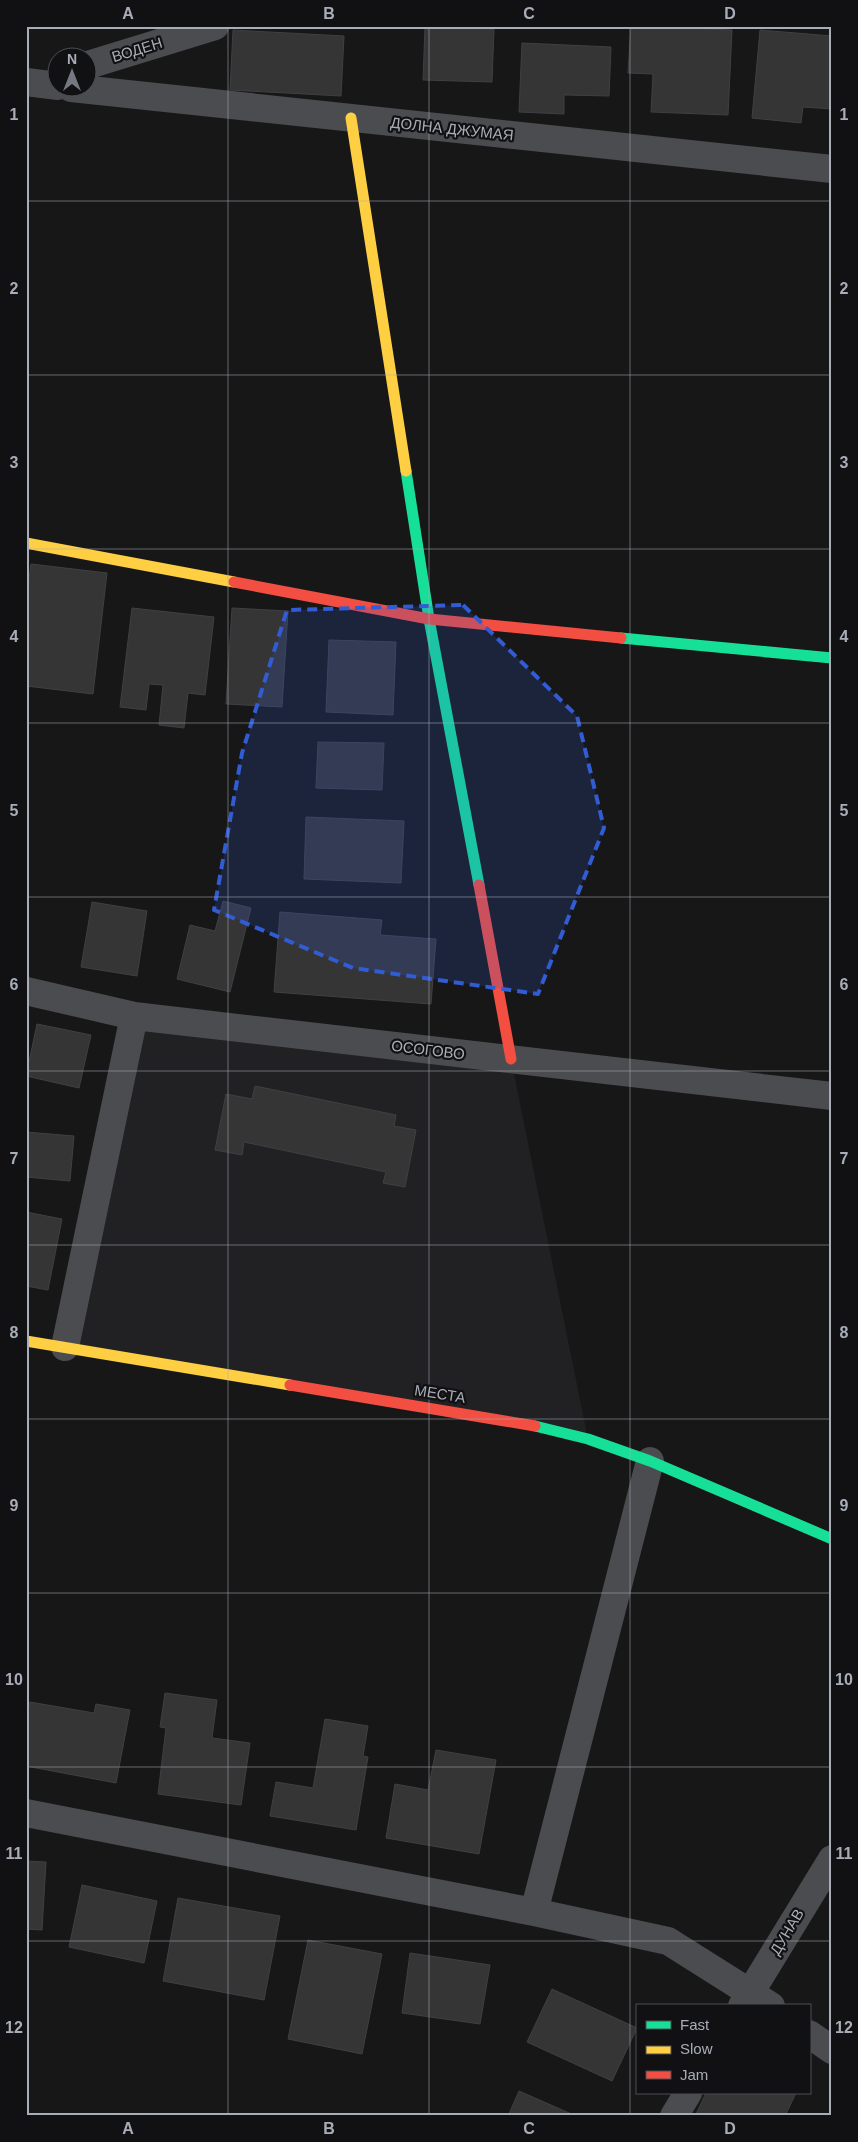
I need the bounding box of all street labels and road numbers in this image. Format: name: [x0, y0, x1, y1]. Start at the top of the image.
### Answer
street label: ВОДЕН: [110, 34, 164, 65]
street label: ДОЛНА ДЖУМАЯ: [390, 114, 514, 143]
street label: ОСОГОВО: [390, 1037, 466, 1062]
street label: МЕСТА: [413, 1381, 467, 1406]
street label: ДУНАВ: [766, 1906, 807, 1958]

